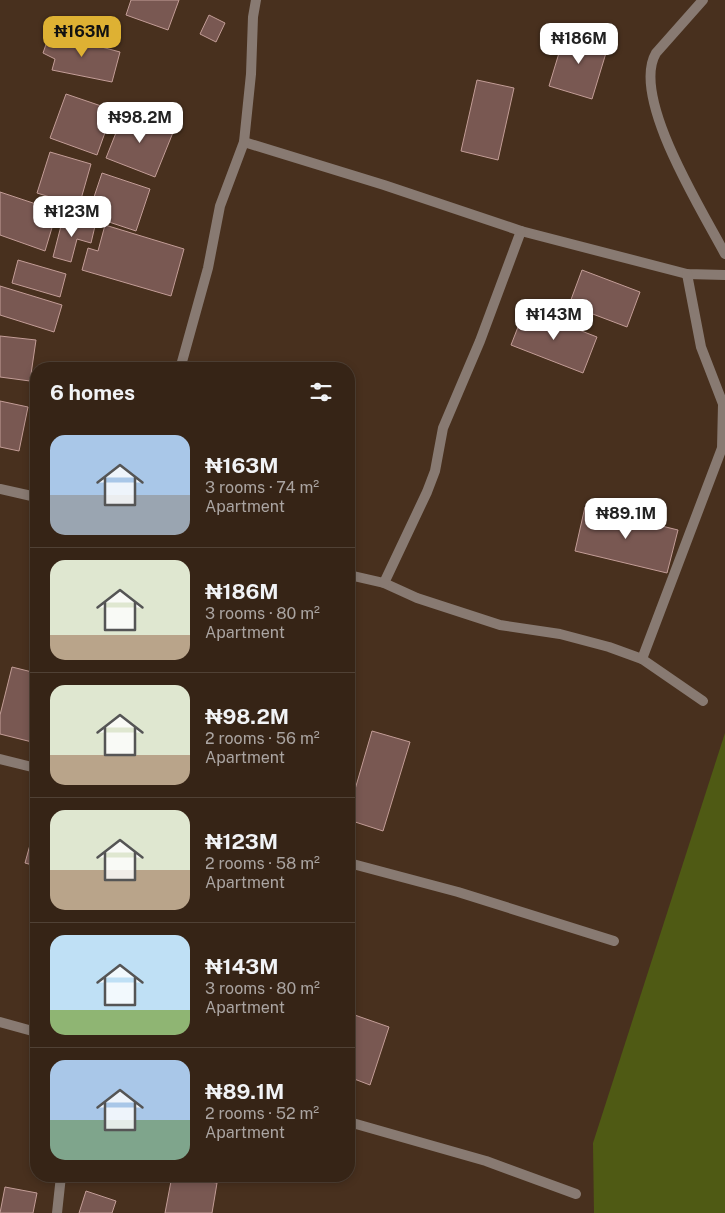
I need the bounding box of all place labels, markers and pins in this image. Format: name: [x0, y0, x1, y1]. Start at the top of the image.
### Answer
pin: ₦163M: [47, 15, 117, 58]
pin: ₦186M: [544, 22, 614, 65]
pin: ₦98.2M: [99, 102, 181, 144]
pin: ₦123M: [37, 196, 107, 238]
pin: ₦143M: [519, 298, 589, 341]
pin: ₦89.1M: [585, 498, 667, 540]

